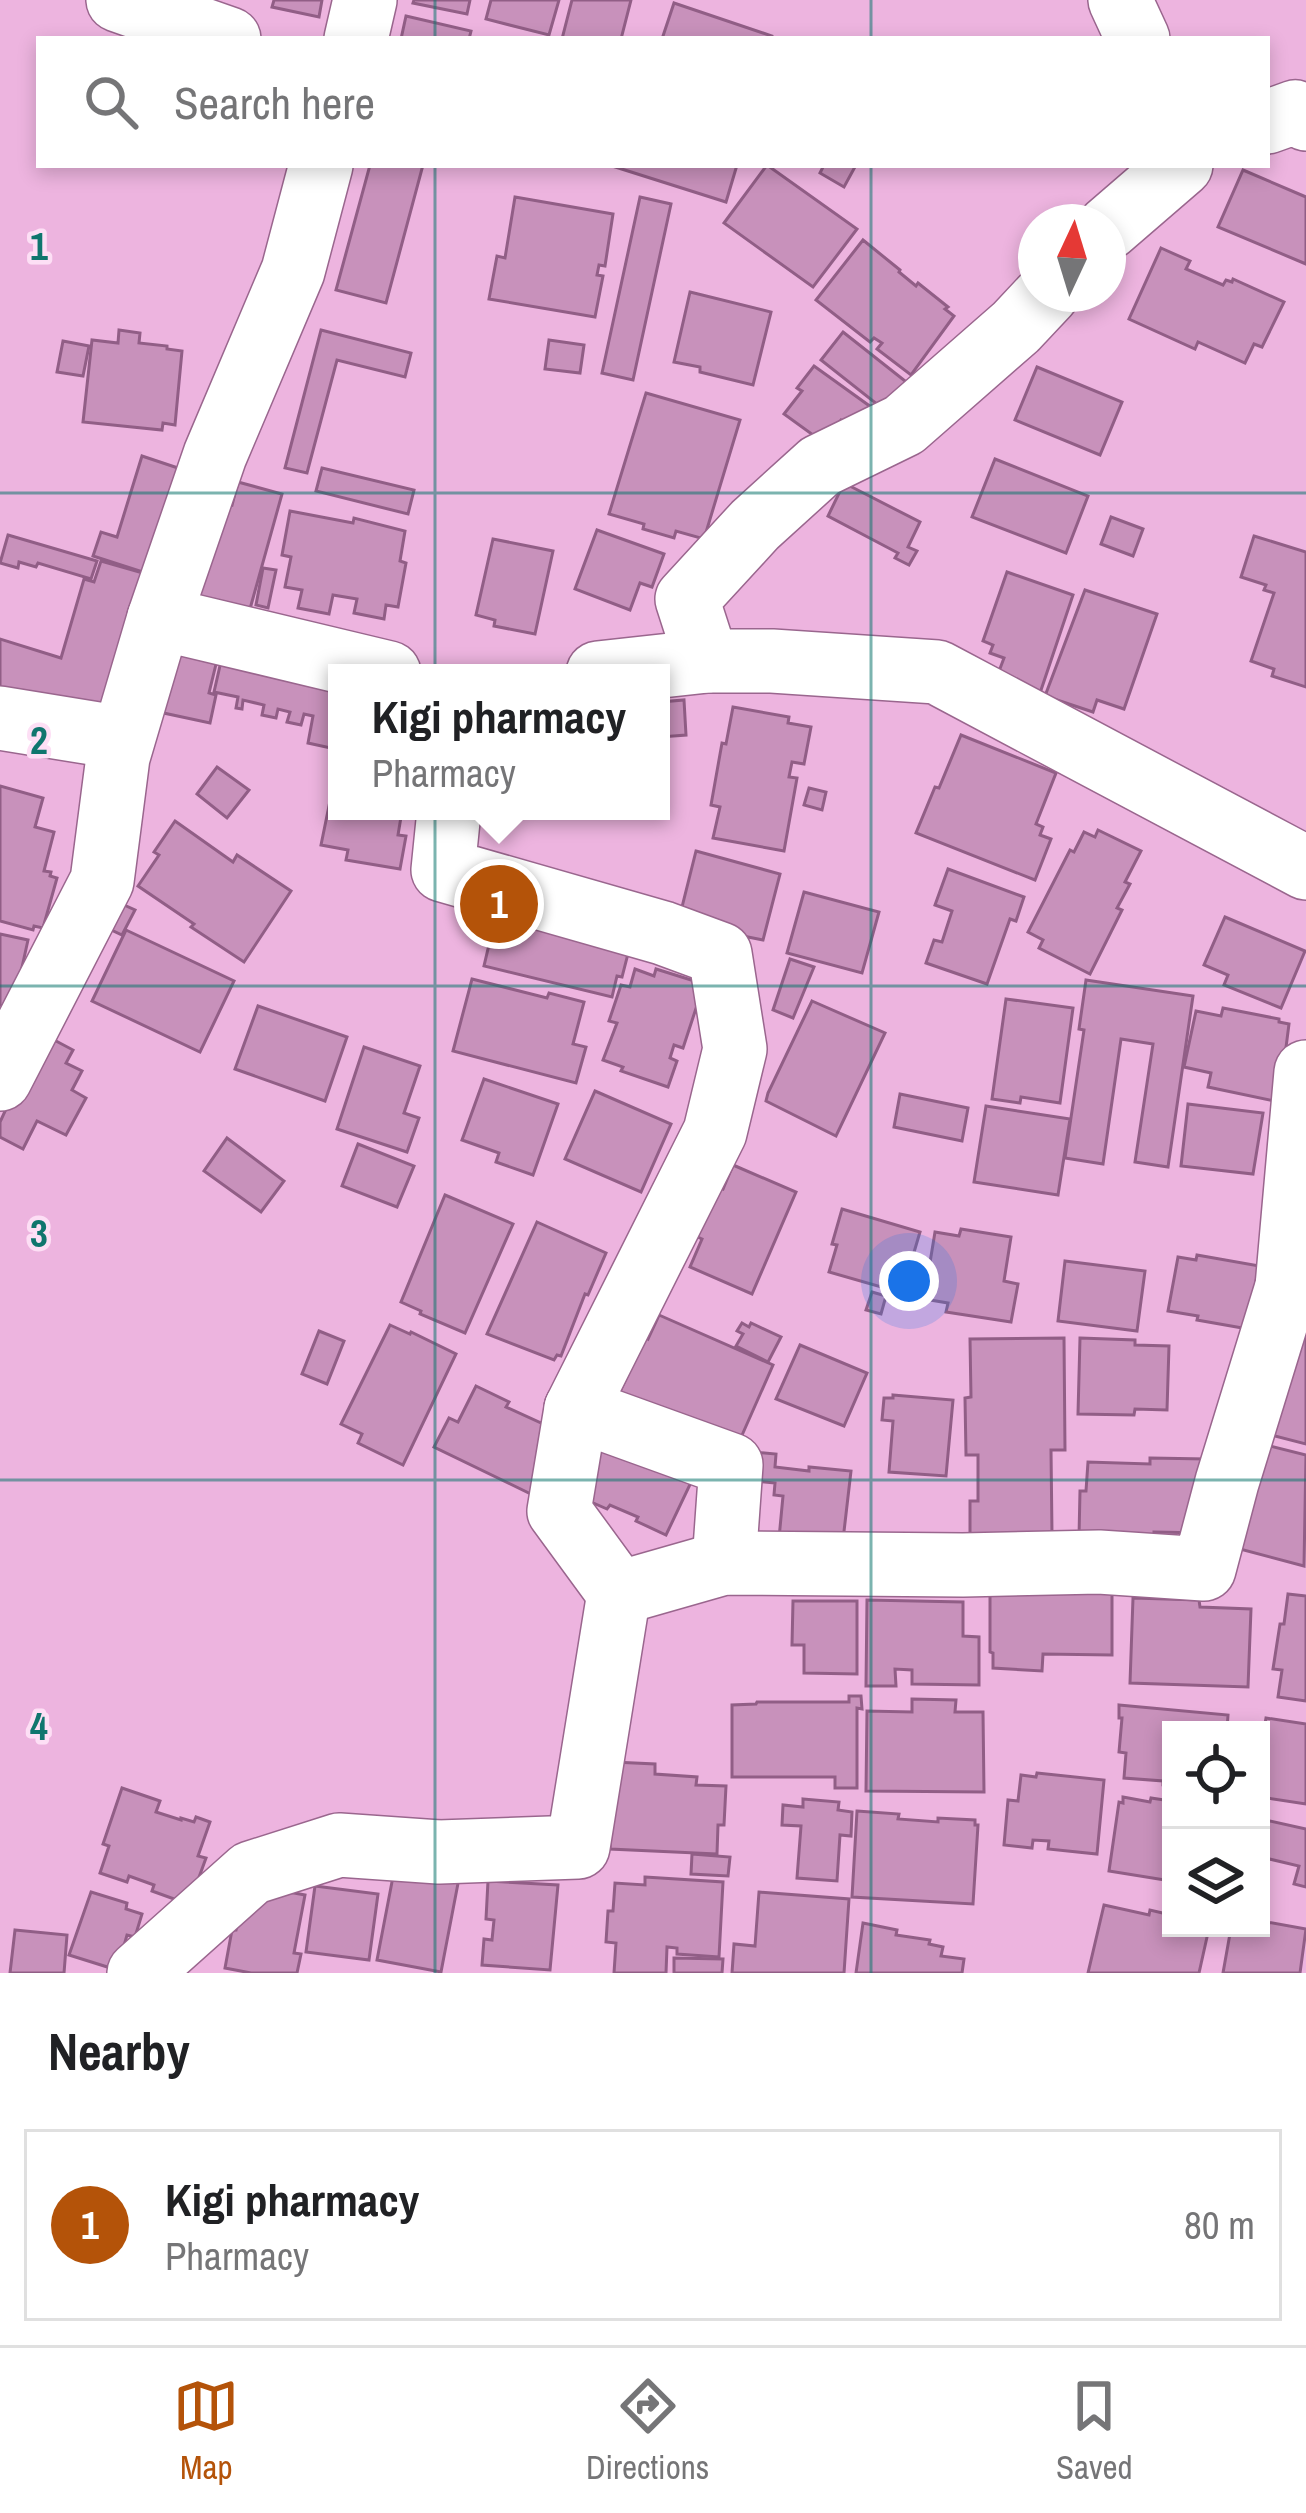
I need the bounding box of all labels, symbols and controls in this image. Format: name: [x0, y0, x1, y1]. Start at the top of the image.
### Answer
search box: [36, 36, 1270, 168]
icon: search: [78, 69, 144, 135]
text: Search here: [174, 72, 375, 133]
north arrow: [1018, 204, 1126, 312]
text: 1: [30, 220, 48, 272]
popup: [328, 664, 670, 820]
text: Kigi pharmacy: [372, 686, 626, 747]
text: 2: [30, 714, 48, 766]
text: Pharmacy: [372, 747, 516, 799]
pin: 1: [460, 859, 538, 949]
text: 3: [30, 1207, 48, 1259]
your location: [879, 1251, 939, 1311]
text: 4: [30, 1700, 48, 1752]
map controls: [1162, 1721, 1270, 1937]
button: locate: [1162, 1721, 1270, 1829]
button: layers: [1162, 1829, 1270, 1937]
text: Nearby: [48, 2017, 190, 2086]
text: Kigi pharmacy: [165, 2169, 419, 2230]
text: 1: [81, 2199, 99, 2251]
text: 80 m: [1184, 2199, 1255, 2251]
text: Pharmacy: [165, 2230, 309, 2282]
tab: Map: [173, 2373, 239, 2489]
tab: Directions: [586, 2373, 709, 2489]
tab: Saved: [1056, 2373, 1133, 2489]

